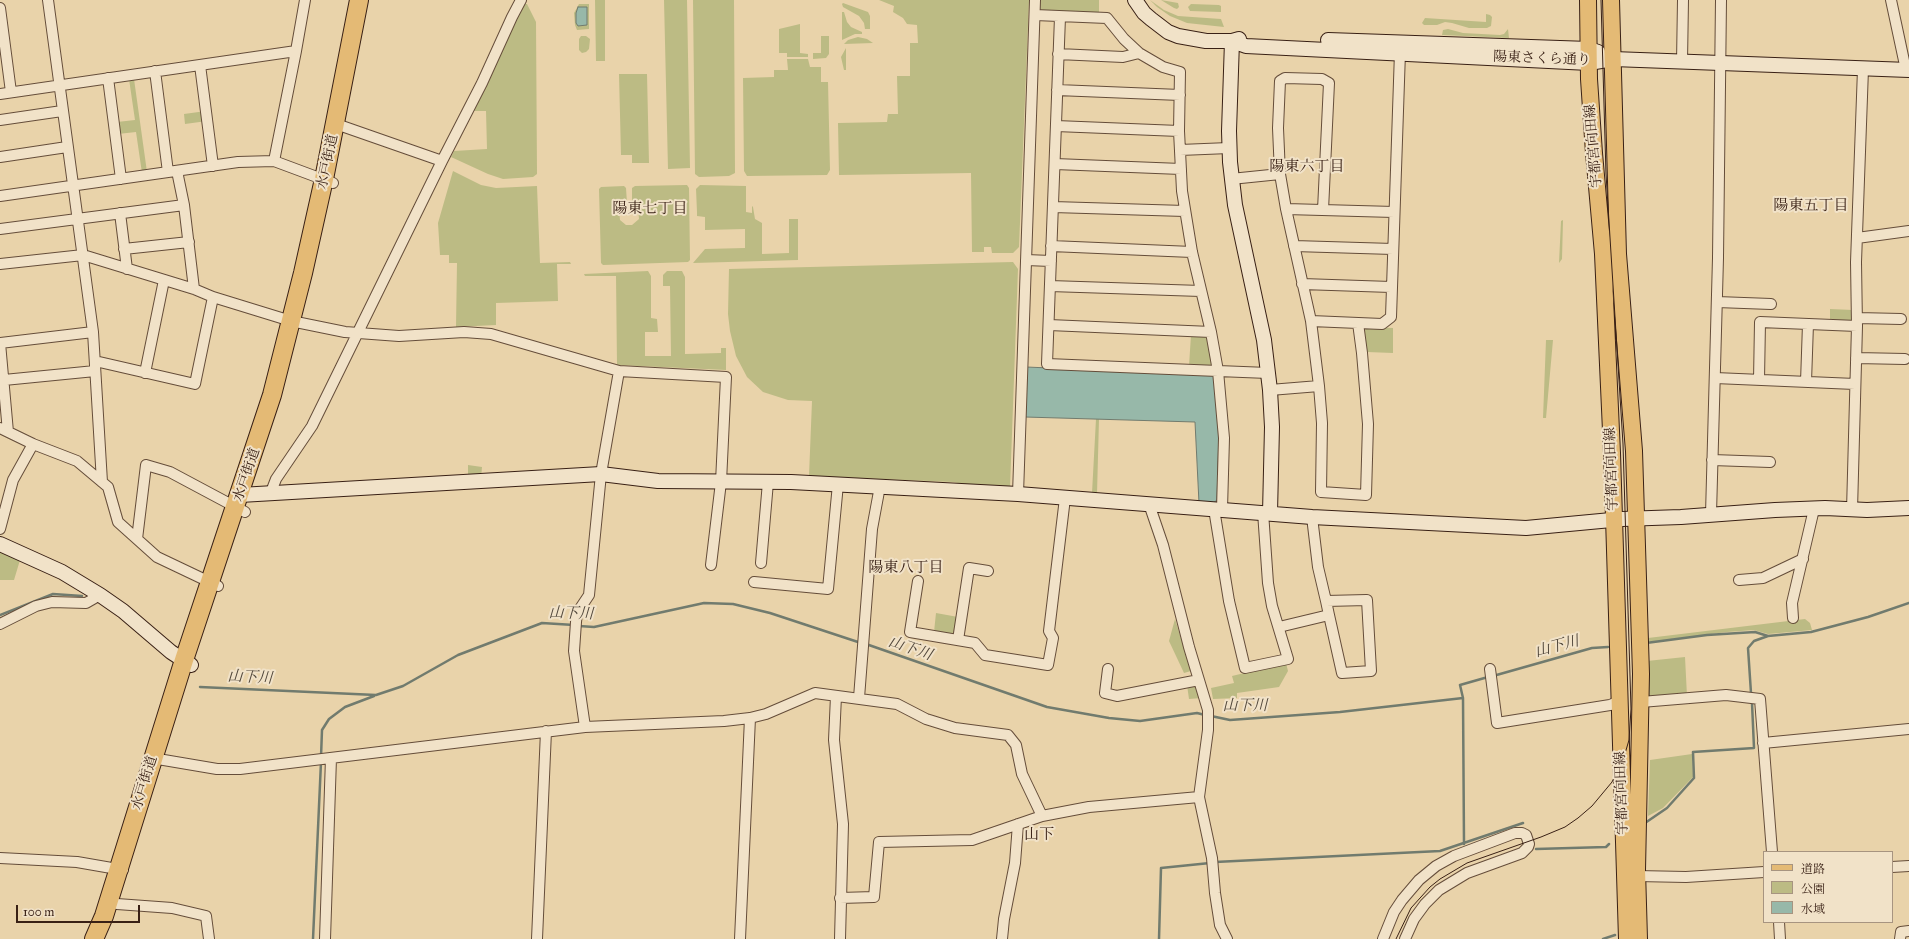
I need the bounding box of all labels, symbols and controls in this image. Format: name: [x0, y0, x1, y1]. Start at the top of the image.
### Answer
street label: 陽東さくら通り: [1493, 49, 1591, 69]
street label: 宇都宮向田線: [1582, 103, 1606, 189]
street label: 水戸街道: [314, 133, 342, 191]
district label: 陽東六丁目: [1270, 158, 1344, 176]
district label: 陽東五丁目: [1774, 197, 1848, 215]
district label: 陽東七丁目: [613, 200, 687, 218]
street label: 宇都宮向田線: [1602, 427, 1622, 511]
street label: 水戸街道: [230, 446, 264, 504]
district label: 陽東八丁目: [869, 559, 943, 577]
water label: 山下川: [548, 604, 594, 624]
water label: 山下川: [1533, 632, 1581, 662]
water label: 山下川: [886, 633, 934, 665]
water label: 山下川: [227, 668, 273, 688]
water label: 山下川: [1223, 697, 1267, 715]
street label: 宇都宮向田線: [1612, 751, 1632, 835]
street label: 水戸街道: [129, 754, 161, 812]
district label: 山下: [1024, 826, 1054, 844]
legend: [1763, 851, 1893, 923]
text: 道路: [1801, 862, 1825, 876]
text: 公園: [1801, 882, 1825, 896]
scale bar: [18, 897, 142, 923]
text: 水域: [1801, 902, 1825, 916]
text: 100 m: [23, 905, 54, 919]

